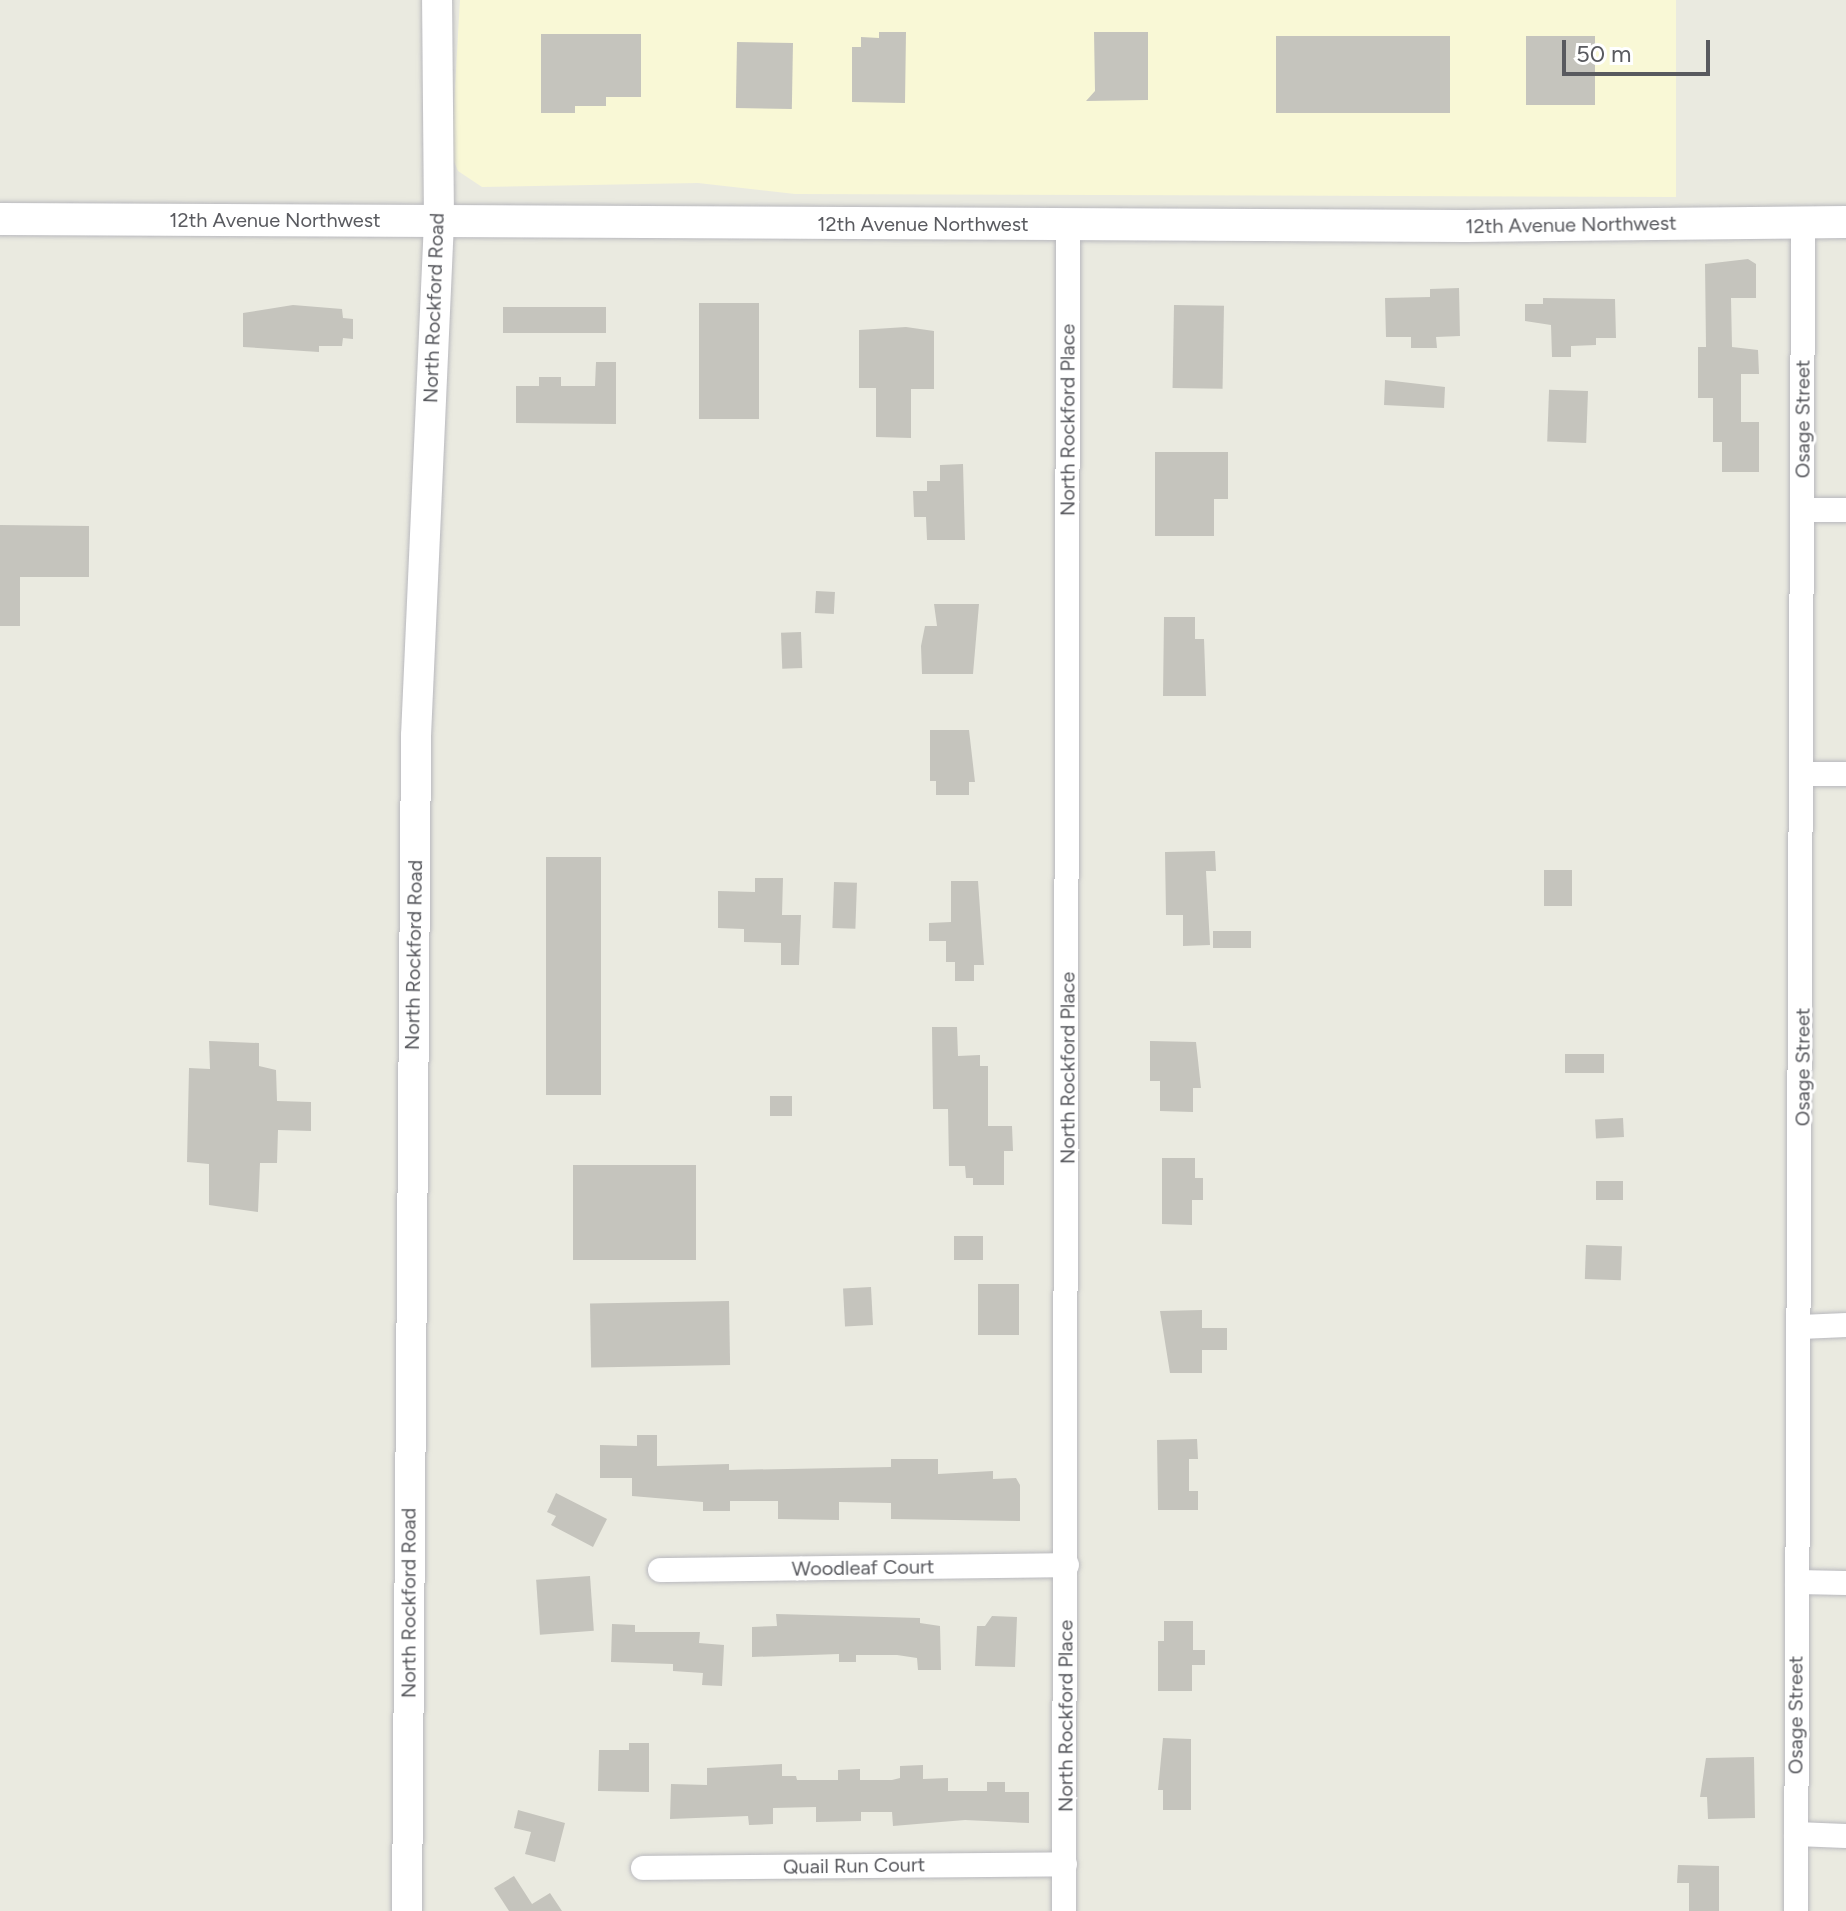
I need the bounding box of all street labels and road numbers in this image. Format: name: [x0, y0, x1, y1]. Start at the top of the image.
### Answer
street label: 12th Avenue Northwest: [169, 208, 381, 232]
street label: 12th Avenue Northwest: [1465, 211, 1677, 239]
street label: North Rockford Road: [419, 212, 449, 404]
street label: 12th Avenue Northwest: [817, 212, 1029, 236]
street label: North Rockford Place: [1056, 324, 1080, 516]
street label: Osage Street: [1791, 360, 1815, 478]
street label: North Rockford Road: [400, 860, 428, 1050]
street label: North Rockford Place: [1056, 972, 1080, 1164]
street label: Osage Street: [1791, 1008, 1815, 1126]
street label: North Rockford Road: [397, 1508, 421, 1698]
street label: Woodleaf Court: [791, 1555, 935, 1581]
street label: North Rockford Place: [1054, 1620, 1078, 1812]
street label: Osage Street: [1784, 1656, 1808, 1774]
street label: Quail Run Court: [783, 1853, 925, 1879]

